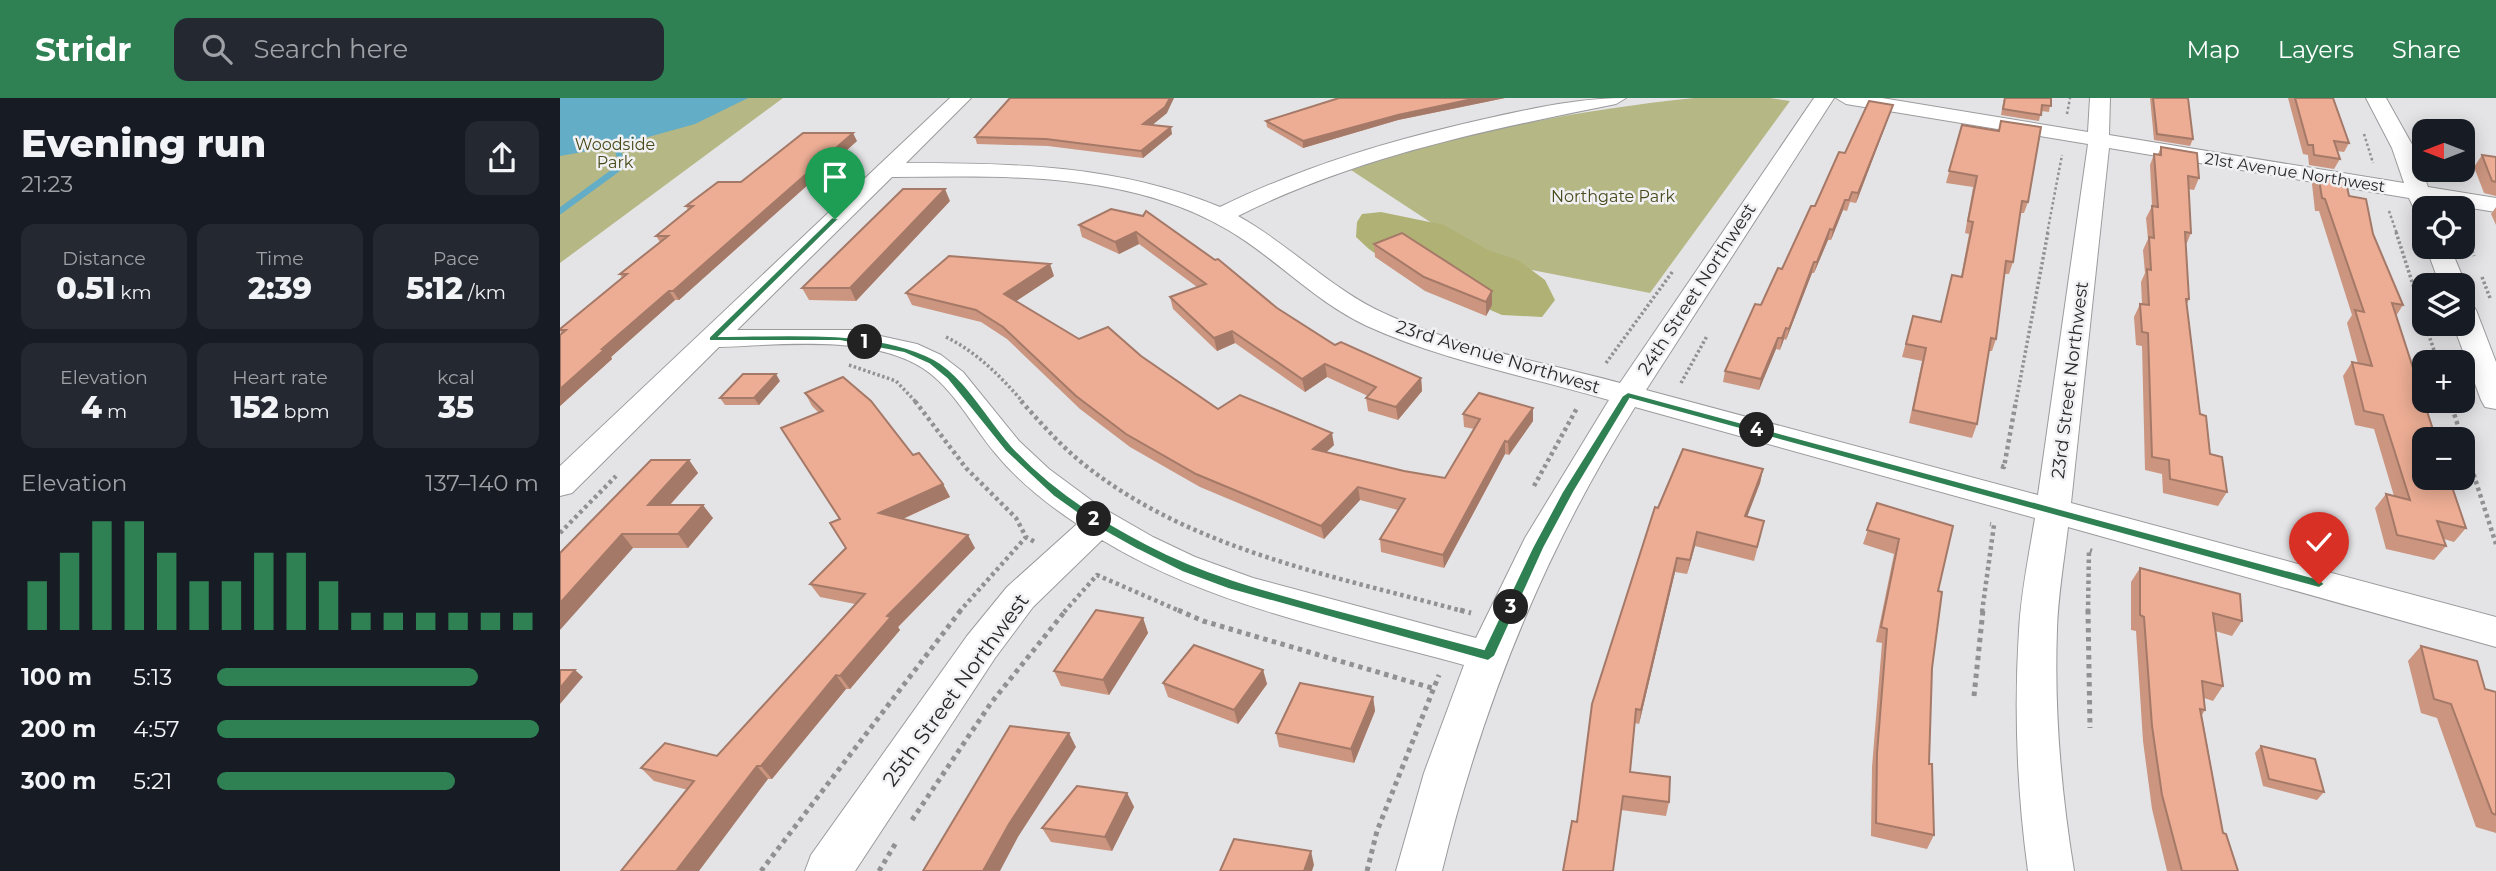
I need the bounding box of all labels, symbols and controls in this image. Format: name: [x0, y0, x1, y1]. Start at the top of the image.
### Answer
search box: [174, 18, 664, 81]
text: Stridr: [35, 29, 132, 69]
icon: search: [198, 30, 236, 68]
text: Search here: [254, 33, 408, 65]
text: Map: [2186, 35, 2240, 64]
text: Layers: [2278, 35, 2354, 64]
text: Share: [2392, 35, 2461, 64]
north arrow: [2412, 119, 2474, 182]
map controls: [2412, 119, 2475, 490]
text: Evening run: [21, 120, 266, 167]
button: share: [465, 121, 539, 195]
park label: Woodside Park: [575, 135, 655, 172]
pin: [805, 147, 865, 219]
street label: 21st Avenue Northwest: [2203, 149, 2387, 196]
icon: arrive: [816, 158, 854, 196]
text: 21:23: [21, 170, 73, 198]
park label: Northgate Park: [1551, 187, 1675, 206]
button: locate: [2412, 196, 2475, 259]
street label: 24th Street Northwest: [1633, 199, 1761, 379]
text: Distance: [62, 247, 146, 270]
text: Time: [256, 247, 304, 270]
text: Pace: [433, 247, 479, 270]
text: 0.51: [56, 270, 115, 307]
text: 2:39: [248, 270, 312, 307]
text: 5:12: [406, 270, 463, 307]
button: layers: [2412, 273, 2475, 336]
street label: 23rd Street Northwest: [2047, 280, 2093, 480]
text: km: [115, 281, 152, 304]
text: /km: [463, 281, 506, 304]
street label: 23rd Avenue Northwest: [1393, 315, 1603, 399]
pin: 1: [848, 324, 882, 360]
text: 1: [861, 330, 868, 353]
button: +: [2412, 350, 2475, 413]
text: Elevation: [60, 366, 148, 389]
text: Heart rate: [232, 366, 328, 389]
text: kcal: [437, 366, 475, 389]
text: 4: [81, 389, 102, 426]
text: 152: [230, 389, 279, 426]
text: 35: [438, 389, 474, 426]
text: m: [102, 400, 127, 423]
text: bpm: [279, 400, 330, 423]
pin: 4: [1740, 412, 1774, 448]
text: 4: [1750, 418, 1763, 441]
button: −: [2412, 427, 2475, 490]
text: Elevation: [21, 469, 127, 497]
text: 137–140 m: [425, 469, 539, 497]
pin: 2: [1076, 502, 1112, 536]
text: 2: [1088, 507, 1099, 530]
pin: [2289, 512, 2349, 584]
icon: check: [2300, 523, 2338, 561]
street label: 25th Street Northwest: [877, 588, 1034, 791]
pin: 3: [1494, 589, 1528, 624]
text: 3: [1505, 595, 1516, 618]
text: 100 m: [21, 663, 92, 691]
text: 5:13: [133, 663, 172, 691]
text: 200 m: [21, 715, 96, 743]
text: 4:57: [133, 715, 179, 743]
text: 300 m: [21, 767, 97, 795]
text: 5:21: [133, 767, 172, 795]

